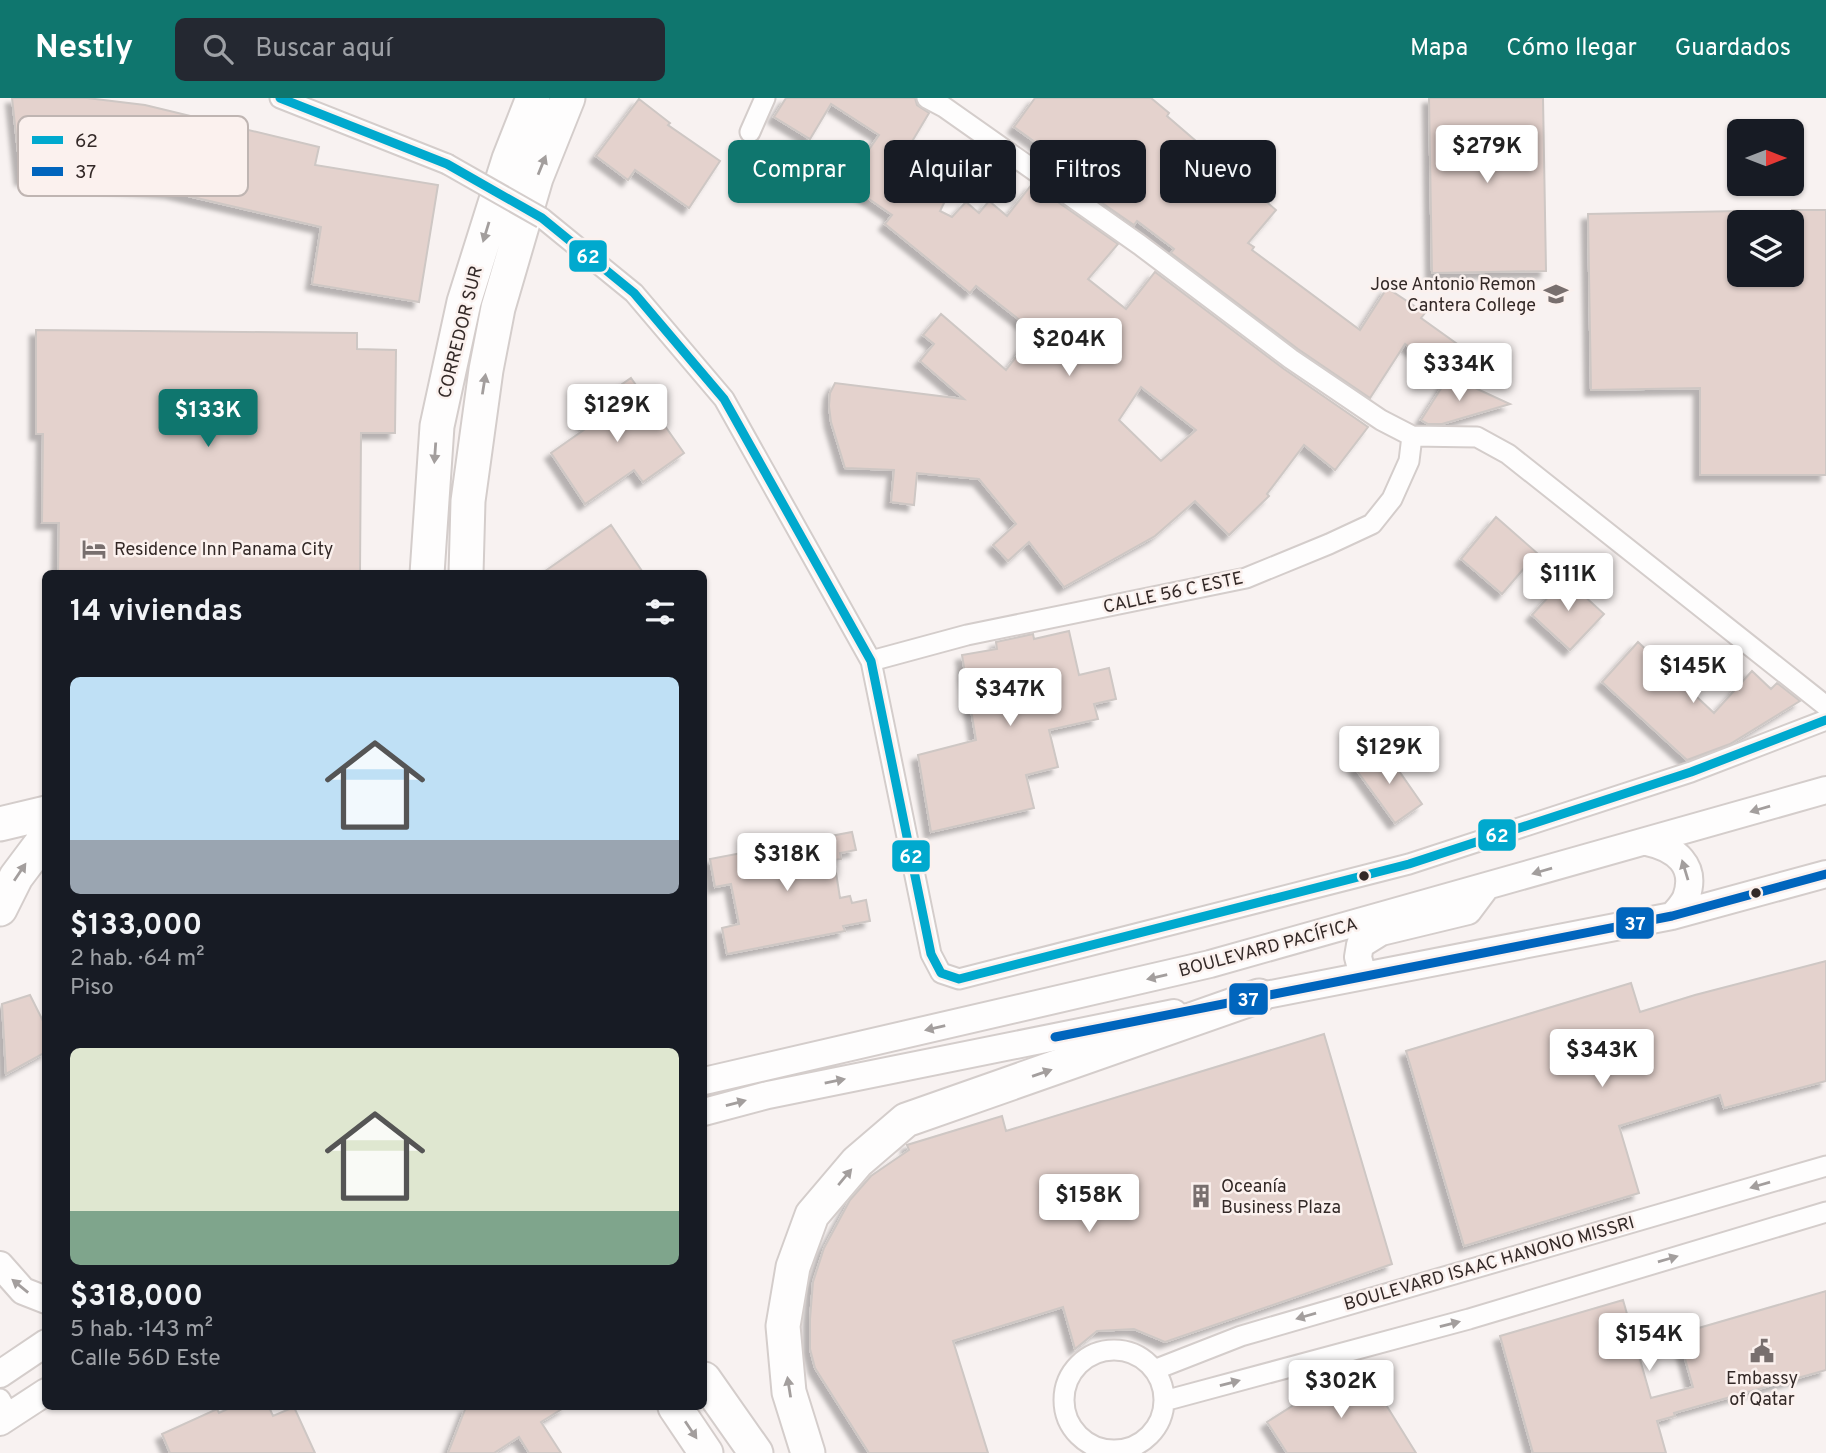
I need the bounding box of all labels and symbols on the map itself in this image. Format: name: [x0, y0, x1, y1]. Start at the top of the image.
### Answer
legend: [18, 116, 248, 196]
north arrow: [1727, 119, 1804, 196]
pin: $279K: [1438, 126, 1536, 185]
text: 62: [75, 130, 98, 154]
one-way arrow: [536, 154, 547, 175]
text: 37: [75, 161, 96, 185]
one-way arrow: [480, 221, 491, 242]
line badge: 62: [568, 239, 608, 273]
text: 62: [576, 246, 600, 270]
street label: CORREDOR SUR: [434, 264, 489, 401]
place label: Jose Antonio Remon Cantera College: [1370, 274, 1536, 318]
school or university icon: Jose Antonio Remon Cantera College: [1542, 280, 1570, 308]
pin: $204K: [1020, 318, 1118, 378]
pin: $334K: [1410, 344, 1508, 403]
one-way arrow: [479, 373, 490, 395]
pin: $129K: [568, 384, 666, 444]
pin: $133K: [159, 390, 257, 449]
one-way arrow: [430, 442, 441, 464]
hotel icon: Residence Inn Panama City: [80, 535, 108, 563]
place label: Residence Inn Panama City: [114, 539, 333, 562]
pin: $111K: [1519, 554, 1617, 613]
street label: CALLE 56 C ESTE: [1101, 567, 1245, 620]
pin: $145K: [1644, 646, 1742, 705]
pin: $347K: [961, 668, 1059, 728]
pin: $129K: [1340, 726, 1438, 786]
one-way arrow: [1750, 805, 1771, 815]
line badge: 62: [1477, 818, 1517, 852]
text: 62: [1485, 825, 1509, 849]
pin: $318K: [738, 834, 836, 893]
line badge: 62: [891, 839, 931, 873]
text: 62: [899, 846, 923, 870]
one-way arrow: [1680, 860, 1690, 881]
one-way arrow: [14, 862, 27, 882]
one-way arrow: [1531, 867, 1552, 877]
unlabelled marker: [1357, 869, 1371, 883]
unlabelled marker: [1749, 886, 1763, 900]
line badge: 37: [1615, 906, 1655, 940]
street label: BOULEVARD PACÍFICA: [1176, 912, 1360, 983]
text: 37: [1624, 913, 1646, 937]
one-way arrow: [1146, 971, 1168, 982]
line badge: 37: [1228, 982, 1269, 1016]
text: 37: [1237, 989, 1259, 1013]
one-way arrow: [924, 1022, 946, 1033]
pin: $343K: [1553, 1030, 1651, 1089]
one-way arrow: [1032, 1067, 1053, 1078]
one-way arrow: [824, 1076, 846, 1087]
one-way arrow: [725, 1097, 747, 1108]
one-way arrow: [837, 1168, 852, 1185]
pin: $158K: [1040, 1174, 1138, 1234]
place label: Oceanía Business Plaza: [1221, 1176, 1341, 1220]
one-way arrow: [1749, 1180, 1771, 1191]
building icon: Oceanía Business Plaza: [1187, 1182, 1215, 1210]
street label: BOULEVARD ISAAC HANONO MISSRI: [1341, 1212, 1637, 1317]
one-way arrow: [1658, 1254, 1679, 1264]
one-way arrow: [11, 1279, 29, 1294]
one-way arrow: [1296, 1312, 1317, 1322]
pin: $154K: [1600, 1314, 1698, 1373]
one-way arrow: [1439, 1318, 1461, 1329]
public building icon: Embassy of Qatar: [1748, 1337, 1776, 1365]
pin: $302K: [1292, 1360, 1390, 1420]
place label: Embassy of Qatar: [1726, 1368, 1798, 1412]
one-way arrow: [783, 1376, 794, 1398]
one-way arrow: [1219, 1377, 1241, 1388]
one-way arrow: [684, 1420, 697, 1440]

